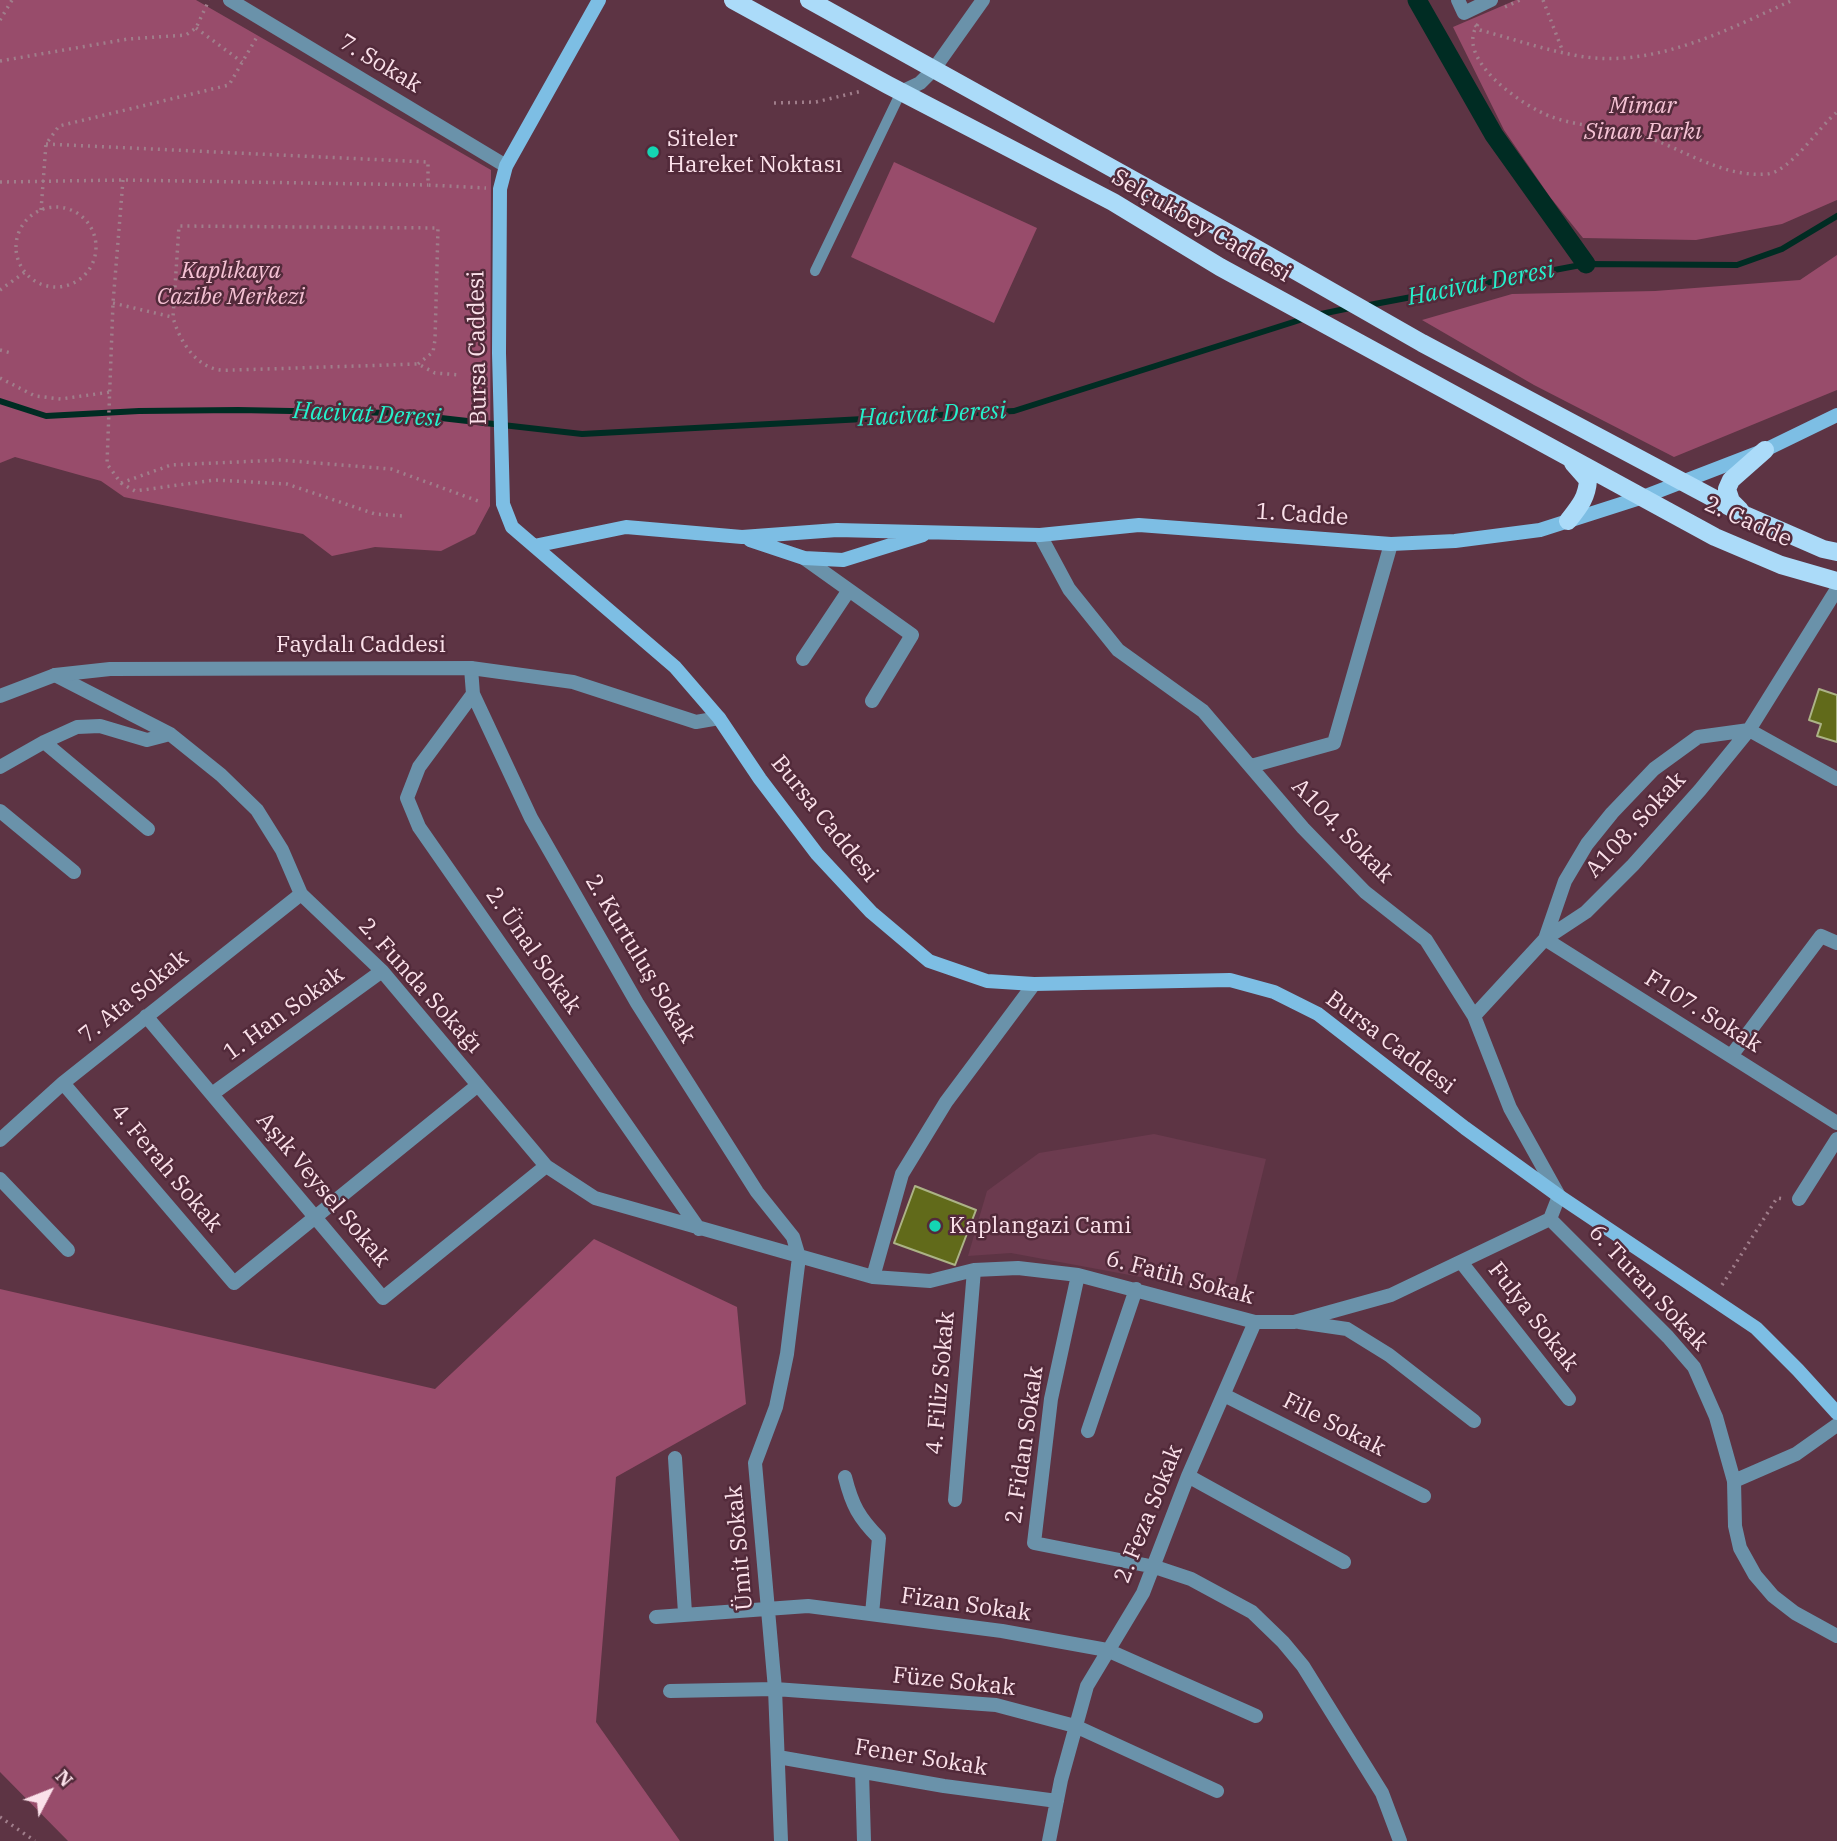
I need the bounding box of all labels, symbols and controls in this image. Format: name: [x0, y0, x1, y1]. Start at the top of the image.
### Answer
street label: 7. Sokak: [334, 29, 426, 99]
park label: Mimar Sinan Parkı: [1584, 92, 1702, 146]
place label: Siteler Hareket Noktası: [667, 125, 842, 179]
marker: Siteler Hareket Noktası: [645, 144, 661, 160]
street label: Selçukbey Caddesi: [1107, 164, 1295, 288]
water label: Hacivat Deresi: [1405, 256, 1557, 312]
park label: Kaplıkaya Cazibe Merkezi: [157, 257, 305, 311]
street label: Bursa Caddesi: [463, 270, 493, 426]
water label: Hacivat Deresi: [292, 397, 442, 433]
water label: Hacivat Deresi: [857, 397, 1007, 433]
street label: 2. Cadde: [1700, 491, 1796, 553]
street label: 1. Cadde: [1255, 498, 1349, 532]
street label: Faydalı Caddesi: [276, 631, 446, 659]
street label: Bursa Caddesi: [765, 750, 883, 888]
street label: A108. Sokak: [1580, 766, 1692, 884]
street label: A104. Sokak: [1285, 773, 1399, 889]
street label: 2. Kurtuluş Sokak: [579, 870, 701, 1048]
street label: 2. Ünal Sokak: [479, 883, 587, 1019]
street label: 2. Funda Sokağı: [352, 913, 488, 1059]
street label: 7. Ata Sokak: [74, 945, 194, 1049]
street label: 1. Han Sokak: [218, 961, 350, 1067]
street label: F107. Sokak: [1639, 965, 1767, 1059]
street label: Bursa Caddesi: [1320, 985, 1460, 1101]
street label: 4. Ferah Sokak: [104, 1098, 228, 1238]
street label: Aşık Veysel Sokak: [250, 1107, 396, 1273]
place label: Kaplangazi Cami: [949, 1212, 1131, 1240]
marker: Kaplangazi Cami: [927, 1218, 943, 1234]
street label: 6. Turan Sokak: [1582, 1219, 1714, 1357]
street label: 6. Fatih Sokak: [1103, 1245, 1257, 1311]
street label: Fulya Sokak: [1482, 1257, 1584, 1377]
street label: 4. Filiz Sokak: [921, 1310, 961, 1456]
street label: 2. Fidan Sokak: [1000, 1364, 1050, 1526]
street label: File Sokak: [1278, 1387, 1390, 1463]
street label: 2. Feza Sokak: [1109, 1441, 1189, 1587]
street label: Ümit Sokak: [721, 1484, 759, 1612]
street label: Fizan Sokak: [899, 1582, 1033, 1628]
street label: Füze Sokak: [891, 1662, 1017, 1702]
street label: Fener Sokak: [853, 1734, 989, 1782]
north arrow: [14, 1757, 84, 1827]
text: N: [51, 1764, 79, 1792]

